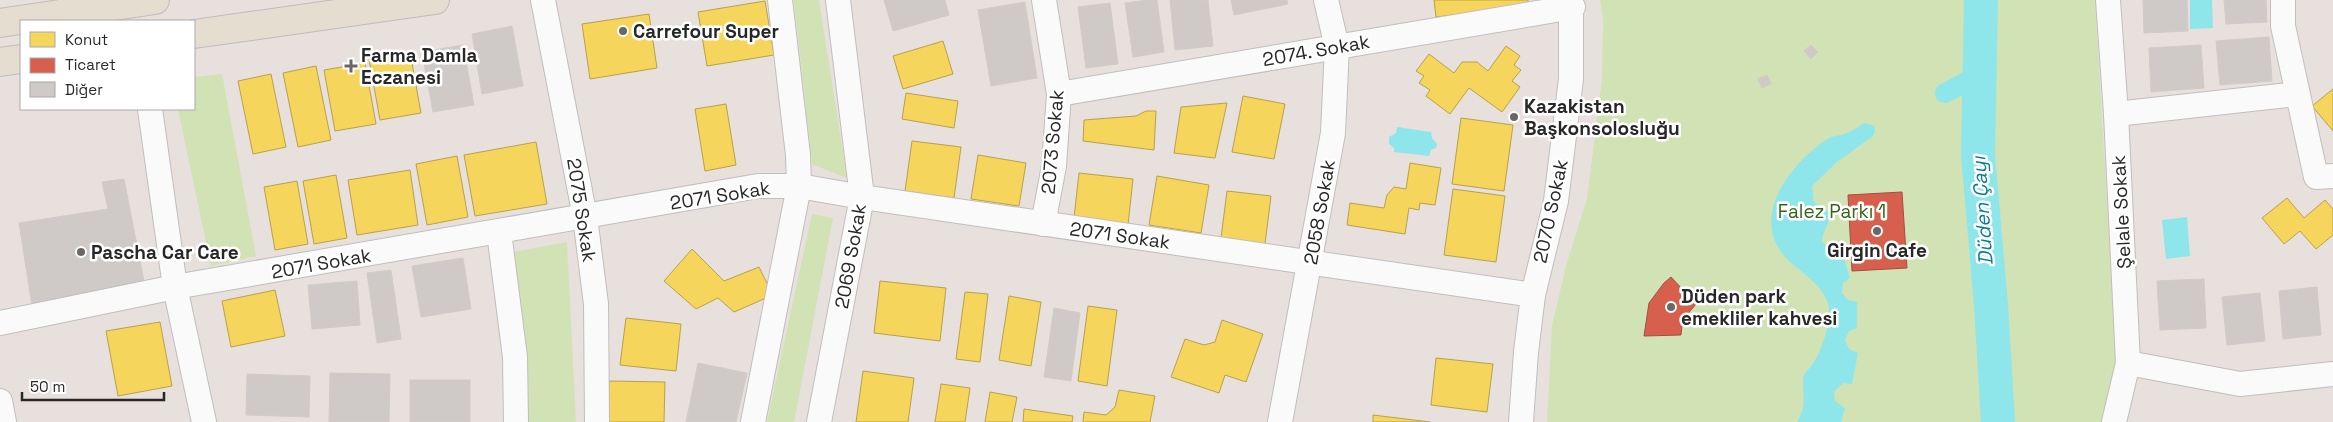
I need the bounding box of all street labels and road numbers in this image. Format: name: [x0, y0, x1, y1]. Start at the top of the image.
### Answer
street label: 2074. Sokak: [1261, 29, 1372, 72]
street label: 2073 Sokak: [1035, 89, 1070, 195]
street label: Şelale Sokak: [2106, 154, 2137, 269]
street label: 2075 Sokak: [561, 156, 602, 264]
street label: 2070 Sokak: [1527, 157, 1574, 265]
street label: 2058 Sokak: [1298, 158, 1341, 267]
street label: 2071 Sokak: [668, 175, 772, 216]
street label: 2069 Sokak: [829, 202, 872, 311]
street label: 2071 Sokak: [1068, 216, 1172, 255]
street label: 2071 Sokak: [269, 242, 373, 285]

